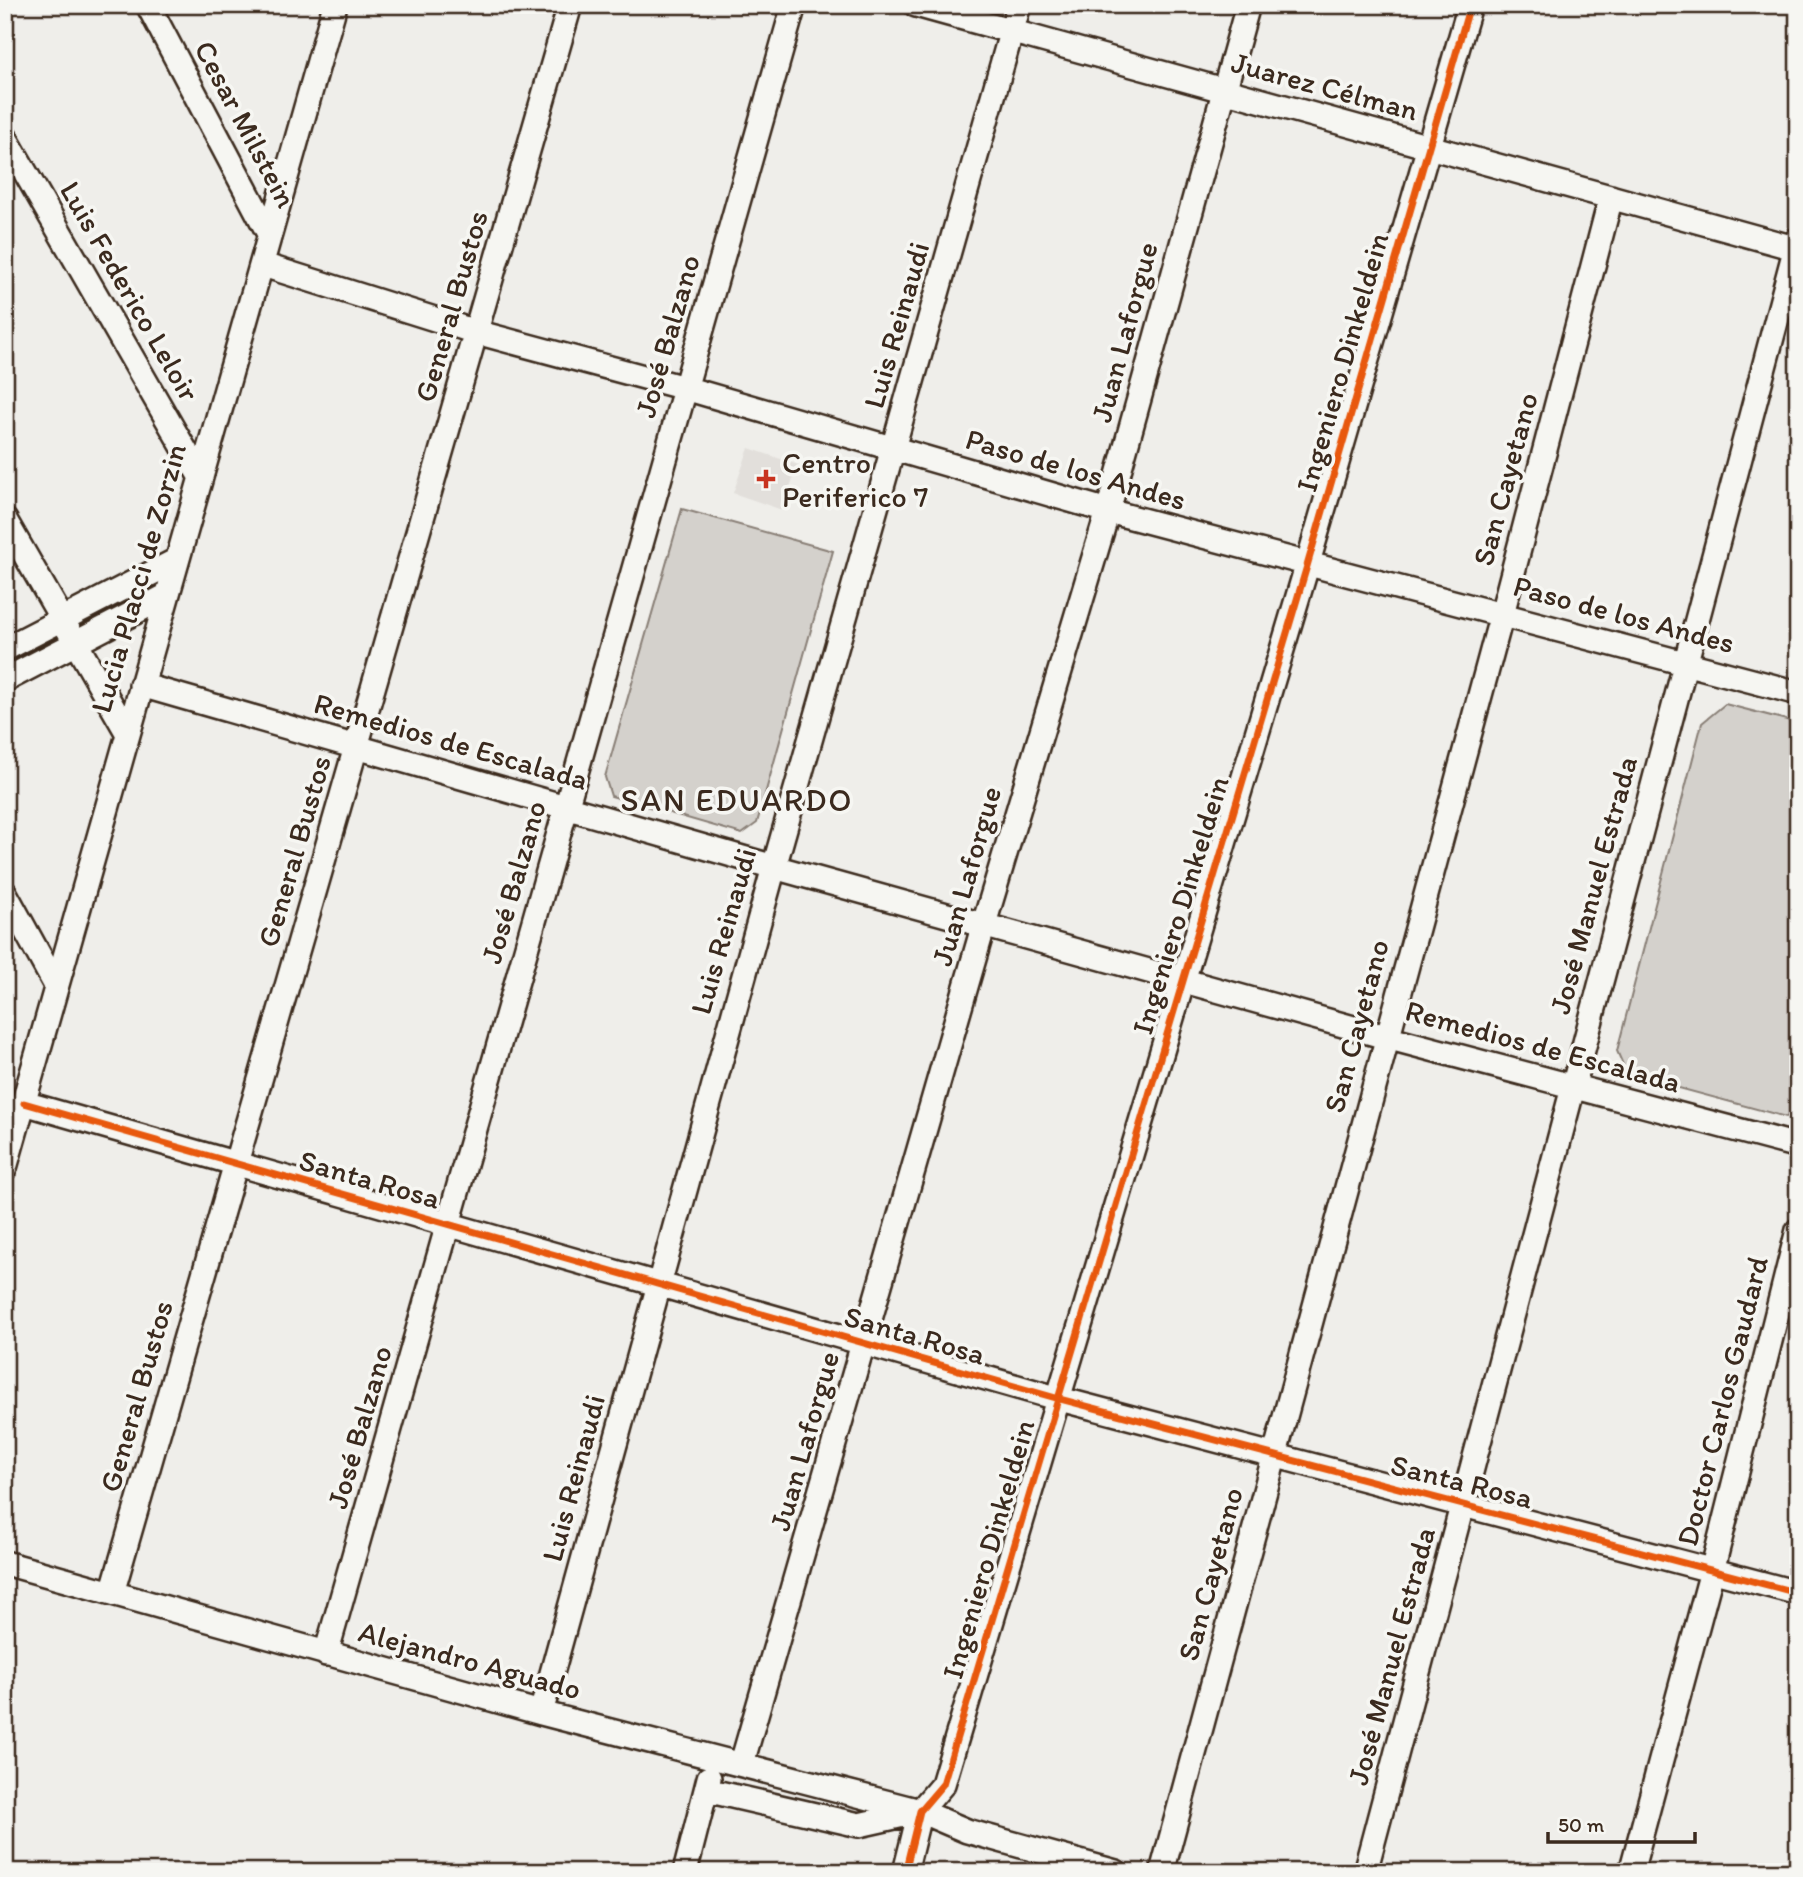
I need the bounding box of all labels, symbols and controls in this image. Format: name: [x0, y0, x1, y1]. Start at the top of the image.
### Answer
street label: Cesar Milstein: [187, 34, 305, 214]
street label: Juarez Célman: [1228, 43, 1422, 129]
street label: Luis Federico Leloir: [52, 174, 208, 408]
street label: General Bustos: [406, 206, 496, 406]
street label: Ingeniero Dinkeldein: [1287, 228, 1397, 496]
street label: Luis Reinaudi: [855, 238, 937, 412]
street label: Juan Laforgue: [1082, 238, 1166, 426]
street label: José Balzano: [626, 250, 708, 422]
street label: San Cayetano: [1464, 388, 1546, 570]
street label: Paso de los Andes: [962, 420, 1190, 518]
street label: Lucia Placci de Zorzin: [82, 439, 194, 717]
place label: Centro Periferico 7: [782, 444, 929, 515]
marker: Centro Periferico 7: [756, 469, 776, 489]
street label: Paso de los Andes: [1509, 567, 1739, 661]
street label: Remedios de Escalada: [310, 684, 592, 798]
street label: General Bustos: [249, 751, 339, 951]
street label: José Manuel Estrada: [1541, 752, 1645, 1018]
street label: Ingeniero Dinkeldein: [1123, 771, 1237, 1039]
district label: SAN EDUARDO: [620, 781, 854, 819]
street label: Juan Laforgue: [923, 782, 1009, 970]
street label: José Balzano: [472, 796, 554, 968]
street label: Luis Reinaudi: [682, 844, 764, 1018]
street label: San Cayetano: [1315, 935, 1397, 1117]
street label: Remedios de Escalada: [1402, 991, 1685, 1101]
street label: Santa Rosa: [295, 1141, 445, 1217]
street label: Doctor Carlos Gaudard: [1668, 1252, 1776, 1550]
street label: General Bustos: [91, 1296, 181, 1496]
street label: Santa Rosa: [840, 1297, 990, 1373]
street label: José Balzano: [318, 1341, 400, 1513]
street label: Juan Laforgue: [761, 1347, 847, 1535]
street label: Luis Reinaudi: [533, 1390, 613, 1566]
street label: Ingeniero Dinkeldein: [933, 1415, 1043, 1683]
street label: Santa Rosa: [1387, 1445, 1537, 1517]
street label: San Cayetano: [1169, 1483, 1251, 1665]
street label: José Manuel Estrada: [1339, 1523, 1443, 1789]
street label: Alejandro Aguado: [355, 1613, 585, 1707]
scale bar: [1548, 1800, 1694, 1844]
text: 50 m: [1558, 1812, 1605, 1837]

